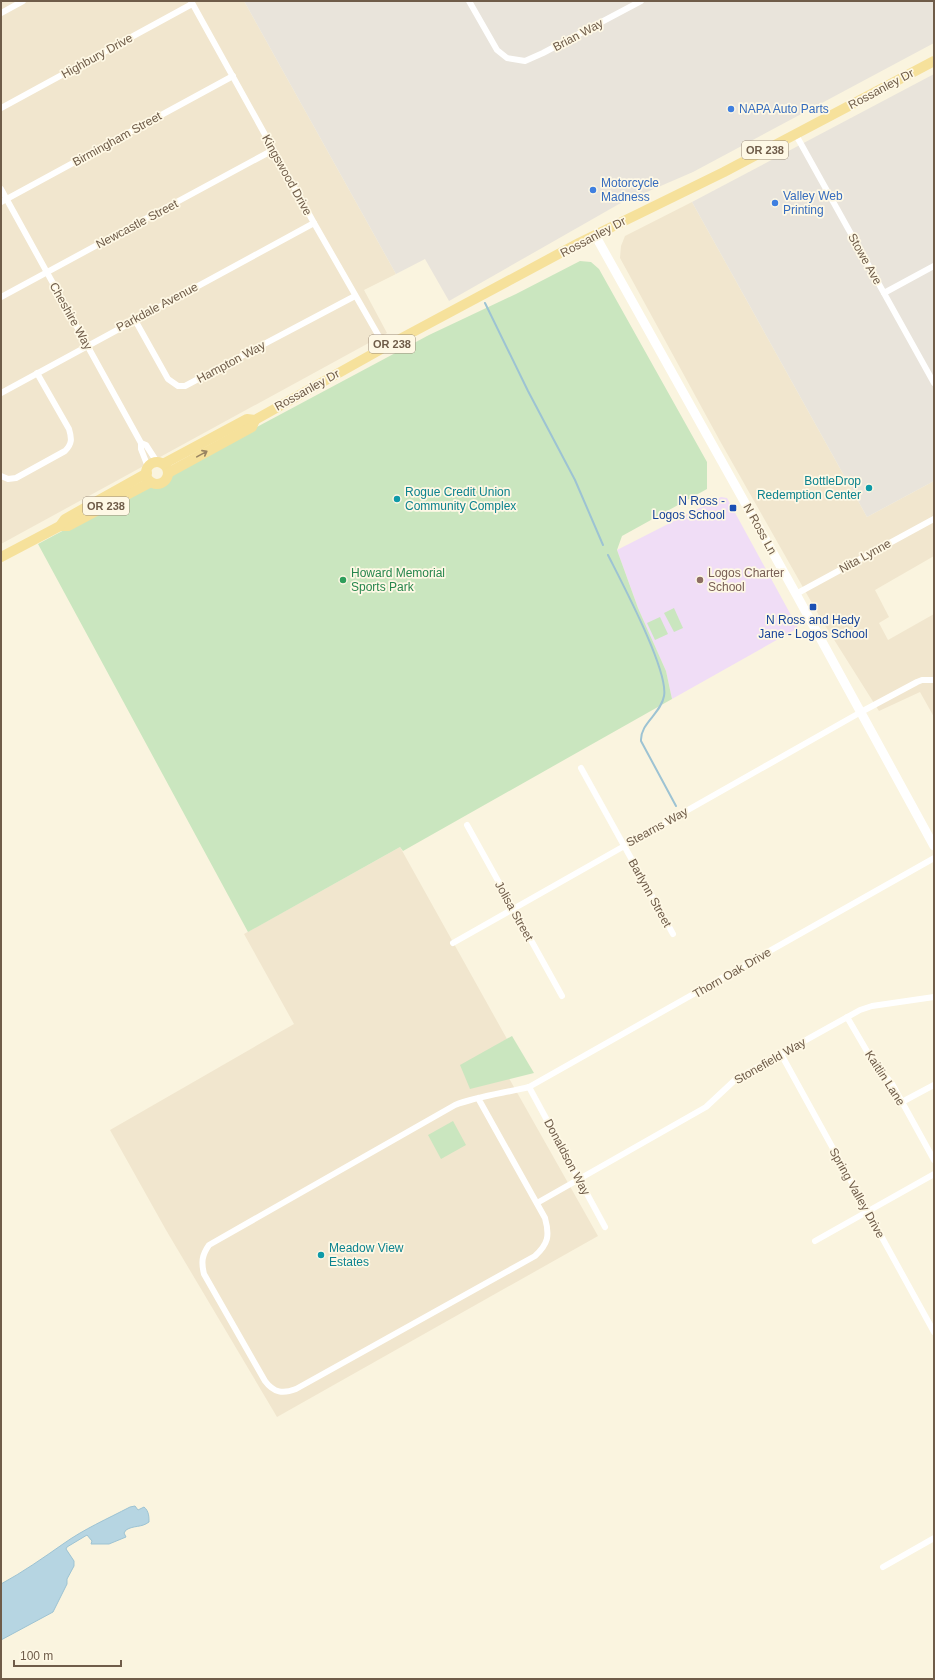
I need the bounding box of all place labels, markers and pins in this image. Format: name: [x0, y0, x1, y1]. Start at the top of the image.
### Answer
place label: NAPA Auto Parts: [739, 102, 829, 116]
marker: NAPA Auto Parts: [726, 104, 736, 114]
place label: Motorcycle Madness: [601, 176, 659, 204]
marker: Motorcycle Madness: [588, 185, 598, 195]
place label: Valley Web Printing: [783, 189, 843, 217]
marker: Valley Web Printing: [770, 198, 780, 208]
place label: BottleDrop Redemption Center: [757, 474, 861, 502]
marker: BottleDrop Redemption Center: [864, 483, 874, 493]
place label: Rogue Credit Union Community Complex: [405, 485, 516, 513]
marker: Rogue Credit Union Community Complex: [392, 494, 402, 504]
place label: N Ross - Logos School: [652, 494, 725, 522]
marker: N Ross - Logos School: [728, 503, 738, 513]
place label: Howard Memorial Sports Park: [351, 566, 445, 594]
place label: Logos Charter School: [708, 566, 784, 594]
marker: Howard Memorial Sports Park: [338, 575, 348, 585]
marker: Logos Charter School: [695, 575, 705, 585]
marker: N Ross and Hedy Jane - Logos School: [808, 602, 818, 612]
place label: N Ross and Hedy Jane - Logos School: [758, 613, 868, 641]
place label: Meadow View Estates: [329, 1241, 404, 1269]
marker: Meadow View Estates: [316, 1250, 326, 1260]

